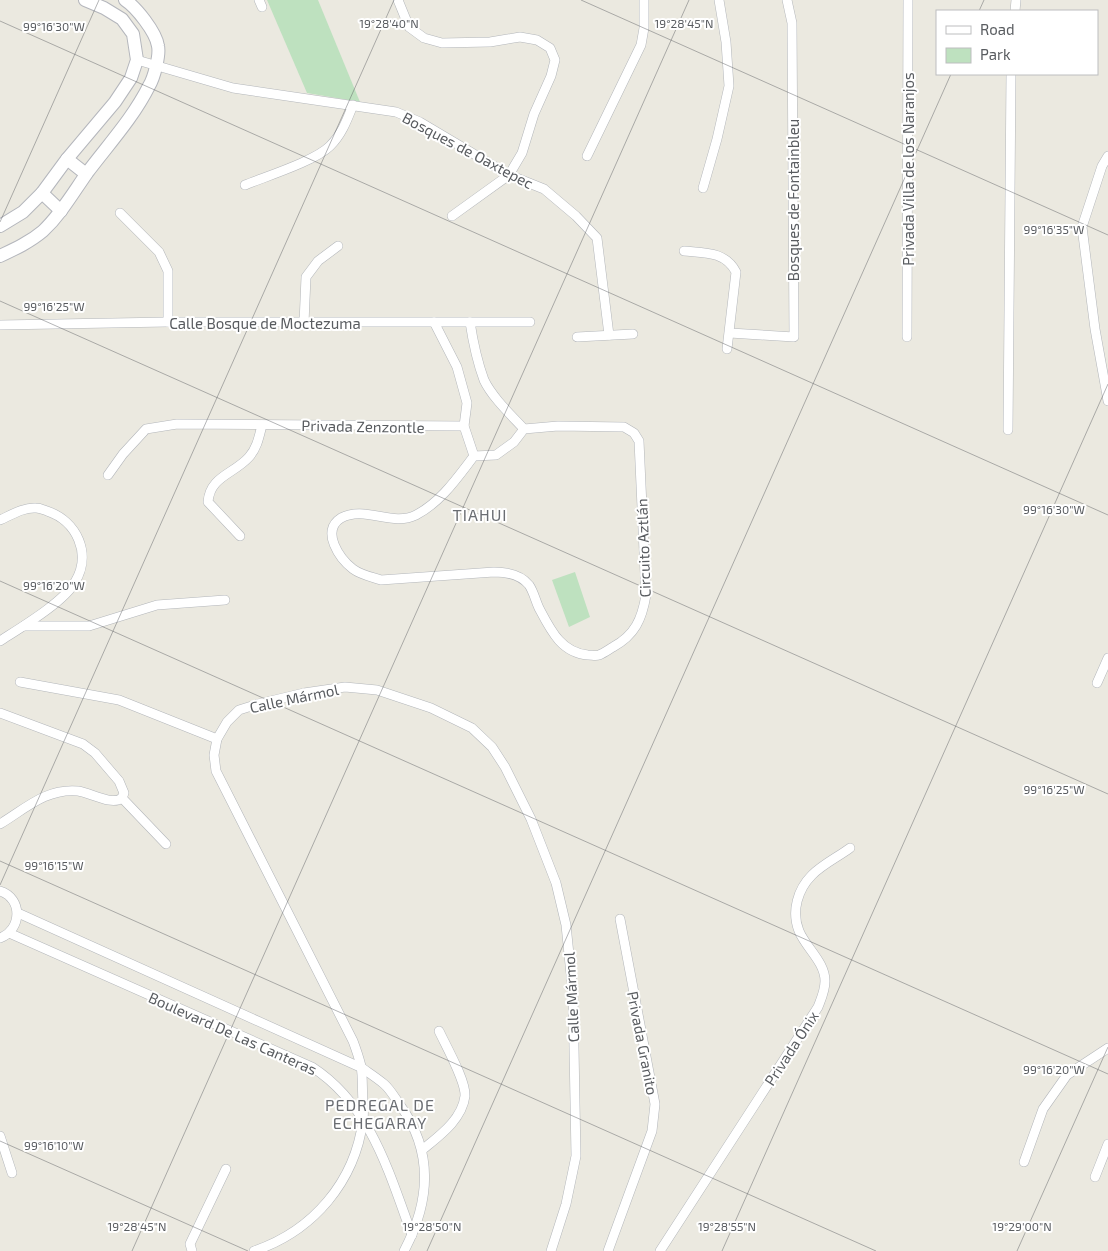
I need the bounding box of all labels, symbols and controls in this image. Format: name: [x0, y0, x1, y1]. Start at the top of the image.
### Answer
legend: [936, 10, 1098, 75]
text: 19°28'40"N: [359, 16, 419, 30]
text: 19°28'45"N: [655, 16, 713, 30]
text: 99°16'30"W: [23, 19, 85, 33]
text: Road: [980, 20, 1015, 38]
text: Park: [980, 45, 1011, 63]
street label: Privada Villa de los Naranjos: [899, 72, 918, 266]
street label: Bosques de Oaxtepec: [399, 108, 537, 192]
street label: Bosques de Fontainbleu: [784, 119, 802, 281]
text: 99°16'35"W: [1024, 222, 1084, 236]
text: 99°16'25"W: [23, 299, 85, 313]
street label: Calle Bosque de Moctezuma: [169, 314, 361, 332]
street label: Privada Zenzontle: [301, 416, 425, 436]
street label: Circuito Aztlán: [632, 498, 654, 598]
text: 99°16'30"W: [1023, 502, 1085, 516]
district label: TIAHUI: [453, 505, 507, 524]
text: 99°16'20"W: [23, 578, 85, 592]
street label: Calle Mármol: [248, 680, 341, 716]
text: 99°16'25"W: [1023, 782, 1085, 796]
text: 99°16'15"W: [24, 858, 84, 872]
street label: Calle Mármol: [560, 951, 582, 1043]
street label: Boulevard De Las Canteras: [146, 988, 320, 1078]
street label: Privada Granito: [624, 990, 662, 1096]
street label: Privada Ónix: [760, 1007, 822, 1089]
text: 99°16'20"W: [1023, 1062, 1085, 1076]
district label: PEDREGAL DE ECHEGARAY: [325, 1095, 435, 1132]
text: 99°16'10"W: [24, 1138, 84, 1152]
text: 19°28'45"N: [108, 1219, 166, 1233]
text: 19°28'50"N: [403, 1219, 461, 1233]
text: 19°28'55"N: [698, 1219, 756, 1233]
text: 19°29'00"N: [992, 1219, 1052, 1233]

